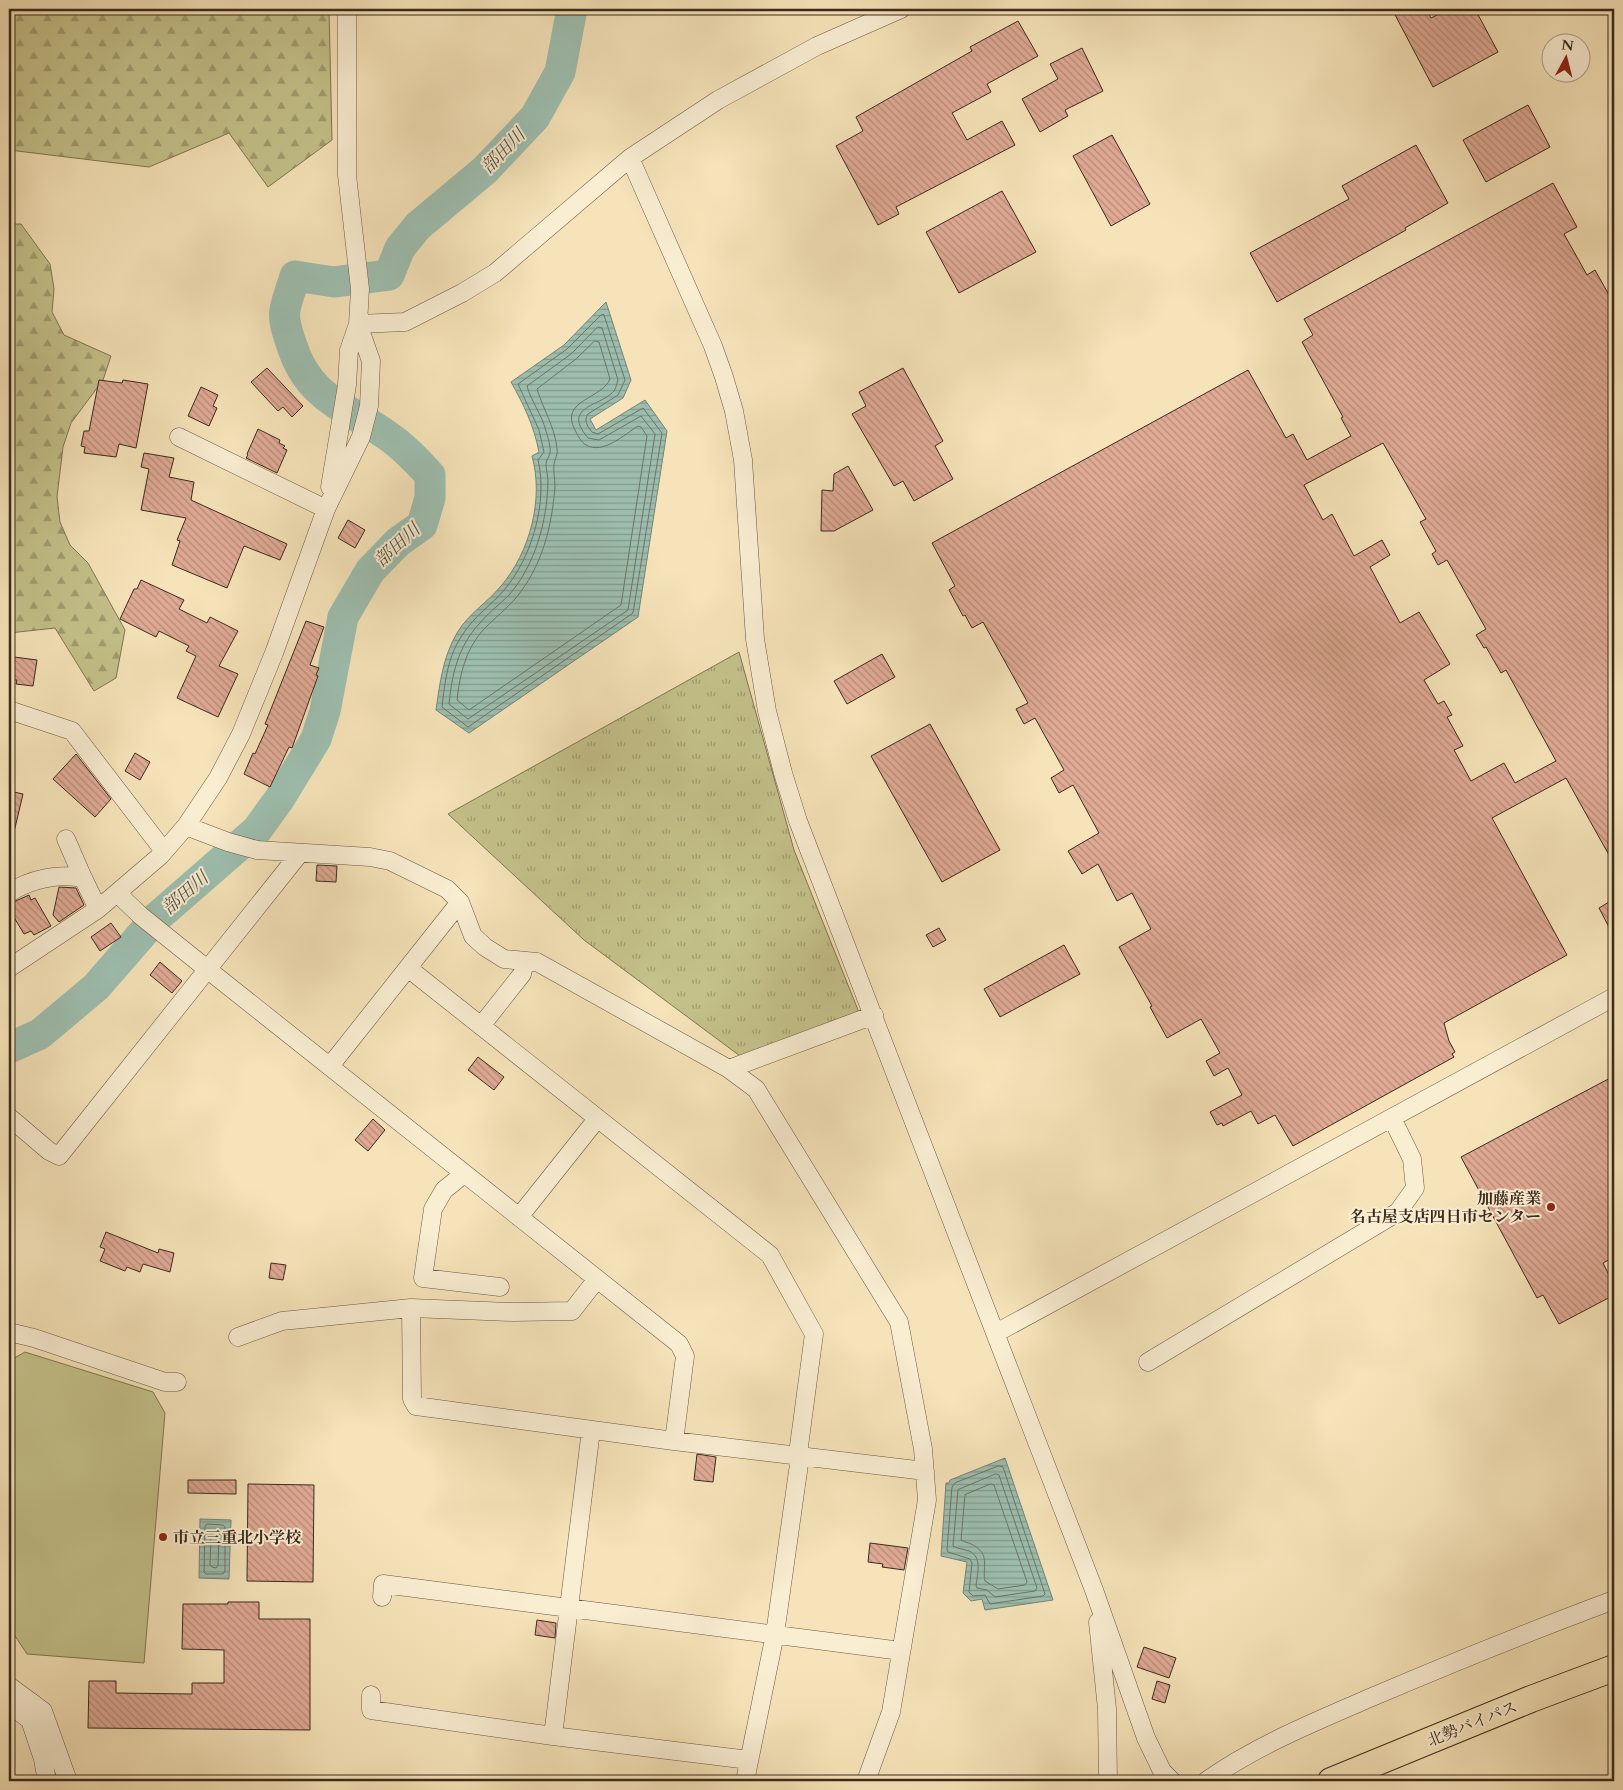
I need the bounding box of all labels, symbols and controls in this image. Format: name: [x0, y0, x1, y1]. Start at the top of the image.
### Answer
north arrow: [1540, 32, 1590, 82]
text: N: [1560, 35, 1575, 56]
water label: 部田川: [476, 122, 532, 179]
water label: 部田川: [369, 516, 427, 573]
water label: 部田川: [157, 865, 215, 921]
place label: 加藤産業 名古屋支店四日市センター: [1350, 1188, 1541, 1228]
marker: 加藤産業 名古屋支店四日市センター: [1545, 1201, 1557, 1213]
place label: 市立三重北小学校: [173, 1527, 302, 1549]
marker: 市立三重北小学校: [157, 1531, 169, 1543]
street label: 北勢バイパス: [1424, 1696, 1521, 1752]

